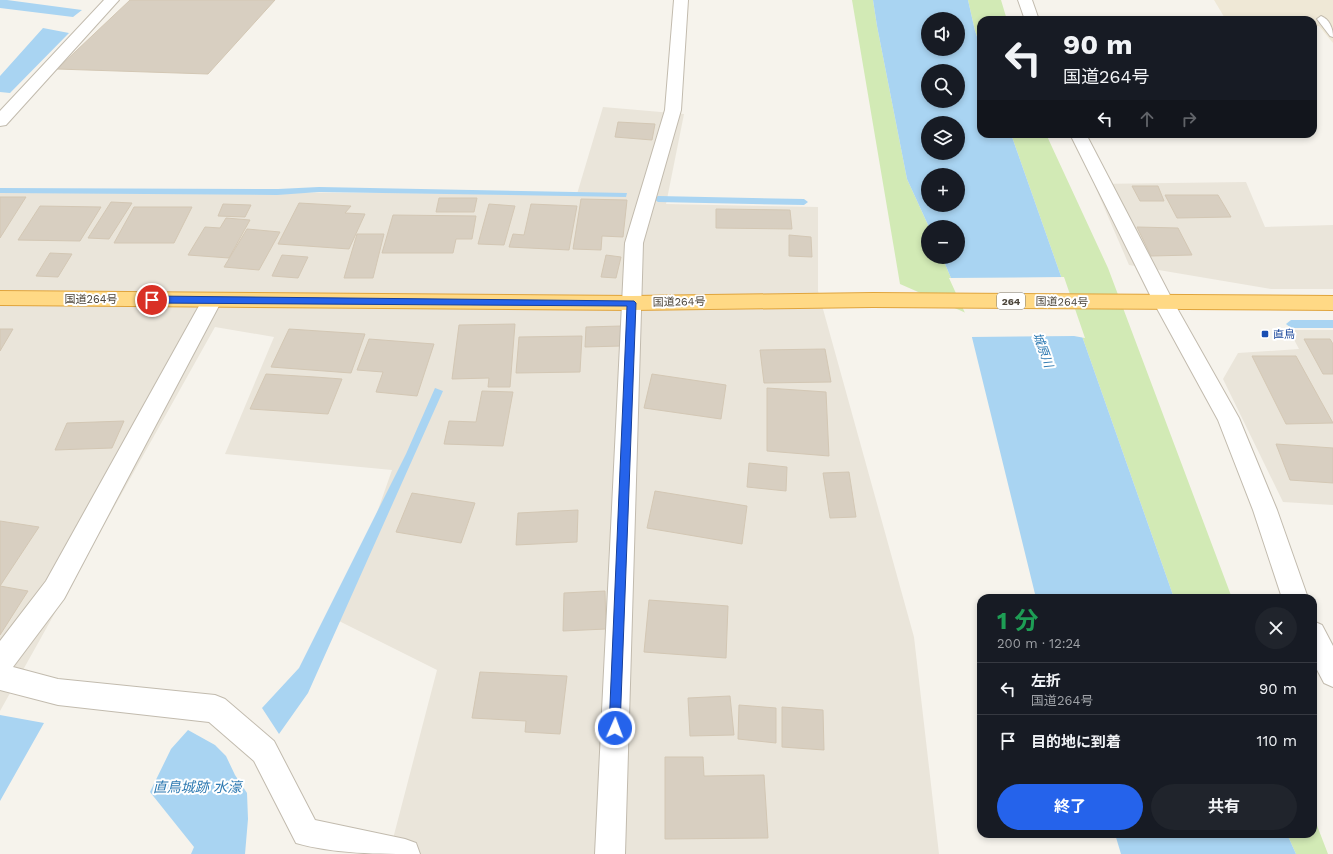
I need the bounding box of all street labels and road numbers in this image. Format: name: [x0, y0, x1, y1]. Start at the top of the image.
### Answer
street label: 国道264号: [65, 293, 117, 306]
road number: 264: [997, 293, 1025, 309]
street label: 国道264号: [652, 295, 706, 309]
street label: 国道264号: [1035, 295, 1089, 309]

